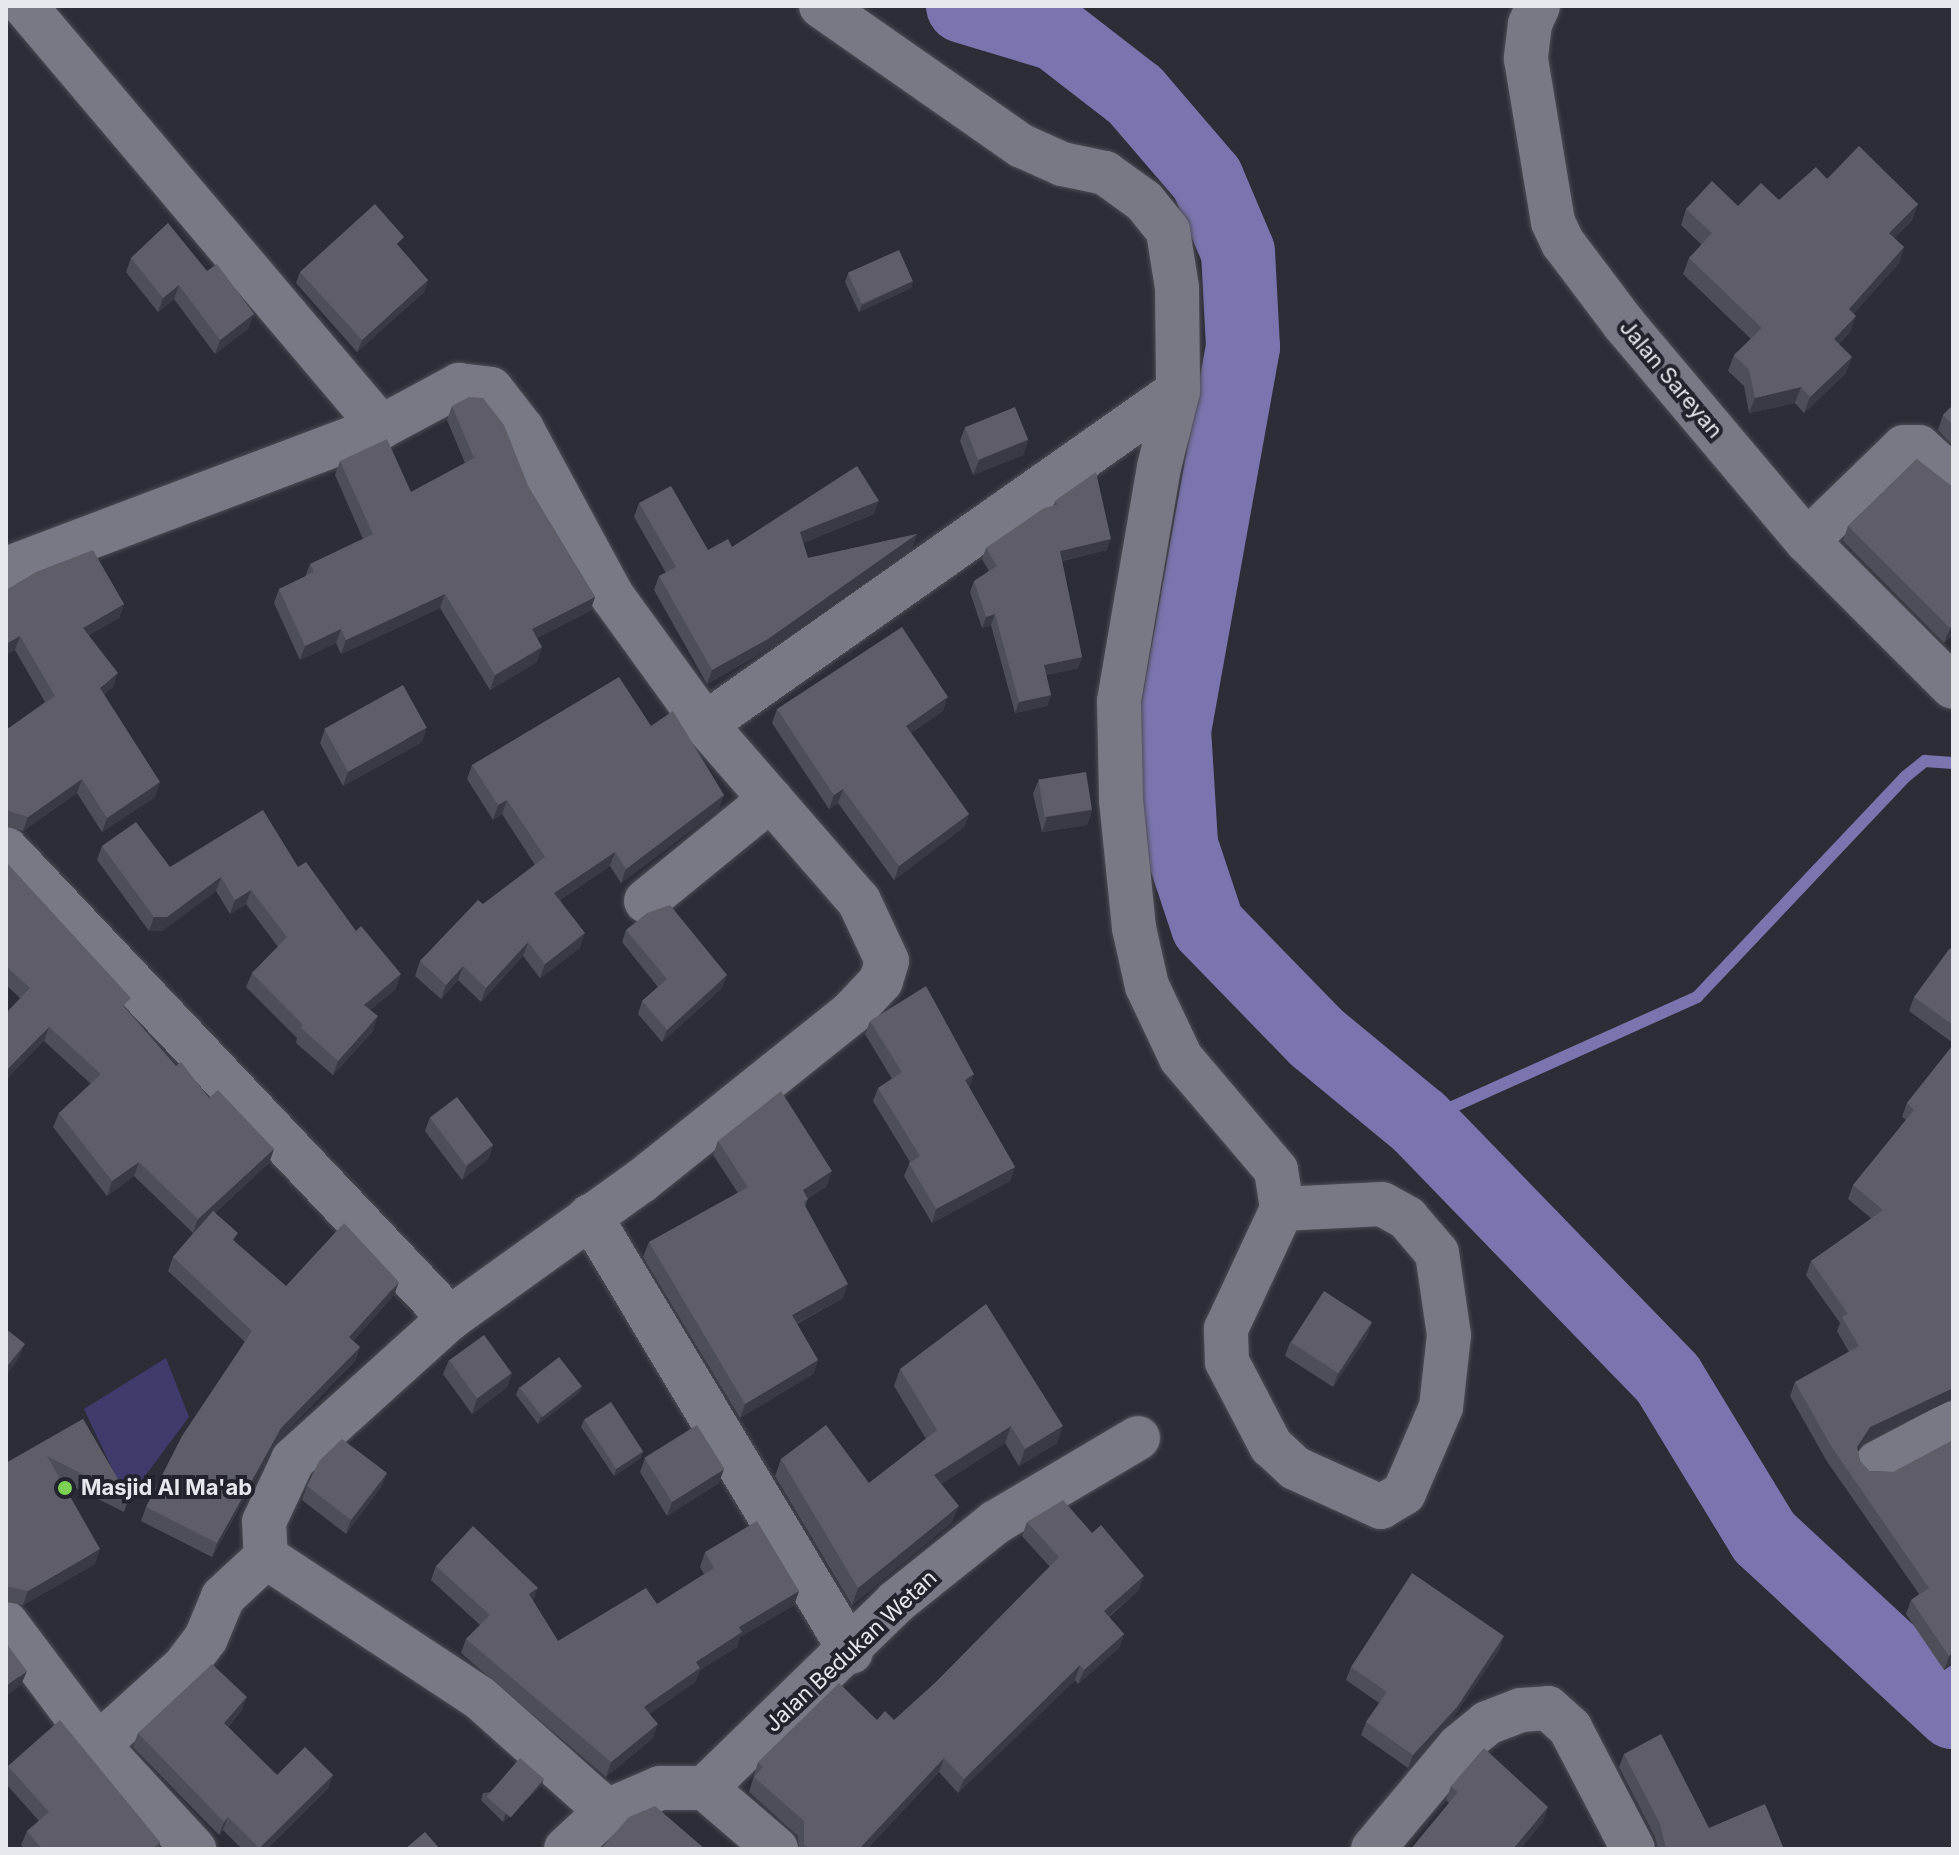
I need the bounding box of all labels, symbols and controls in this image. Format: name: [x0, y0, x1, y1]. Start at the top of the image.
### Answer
street label: Jalan Sareyan: [1614, 315, 1728, 443]
place label: Masjid Al Ma'ab: [81, 1475, 252, 1501]
marker: Masjid Al Ma'ab: [56, 1479, 74, 1497]
street label: Jalan Bedukan Wetan: [760, 1565, 942, 1737]

